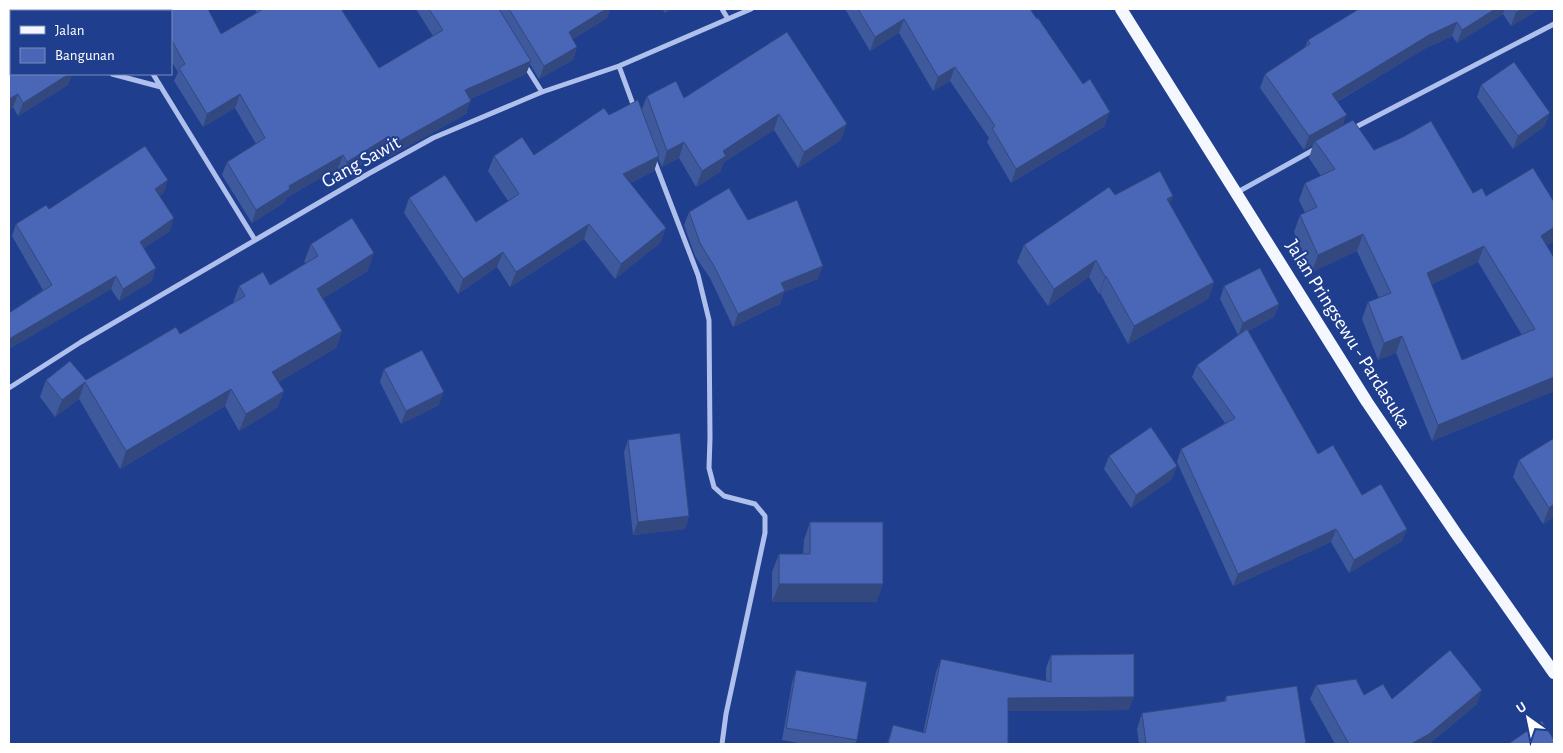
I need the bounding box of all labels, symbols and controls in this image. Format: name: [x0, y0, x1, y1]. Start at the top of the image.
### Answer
legend: [10, 10, 172, 75]
text: Jalan: [55, 23, 85, 38]
text: Bangunan: [55, 48, 115, 63]
street label: Gang Sawit: [318, 132, 404, 192]
street label: Jalan Pringsewu - Pardasuka: [1282, 236, 1414, 432]
north arrow: [1503, 693, 1553, 743]
text: U: [1514, 700, 1529, 716]

